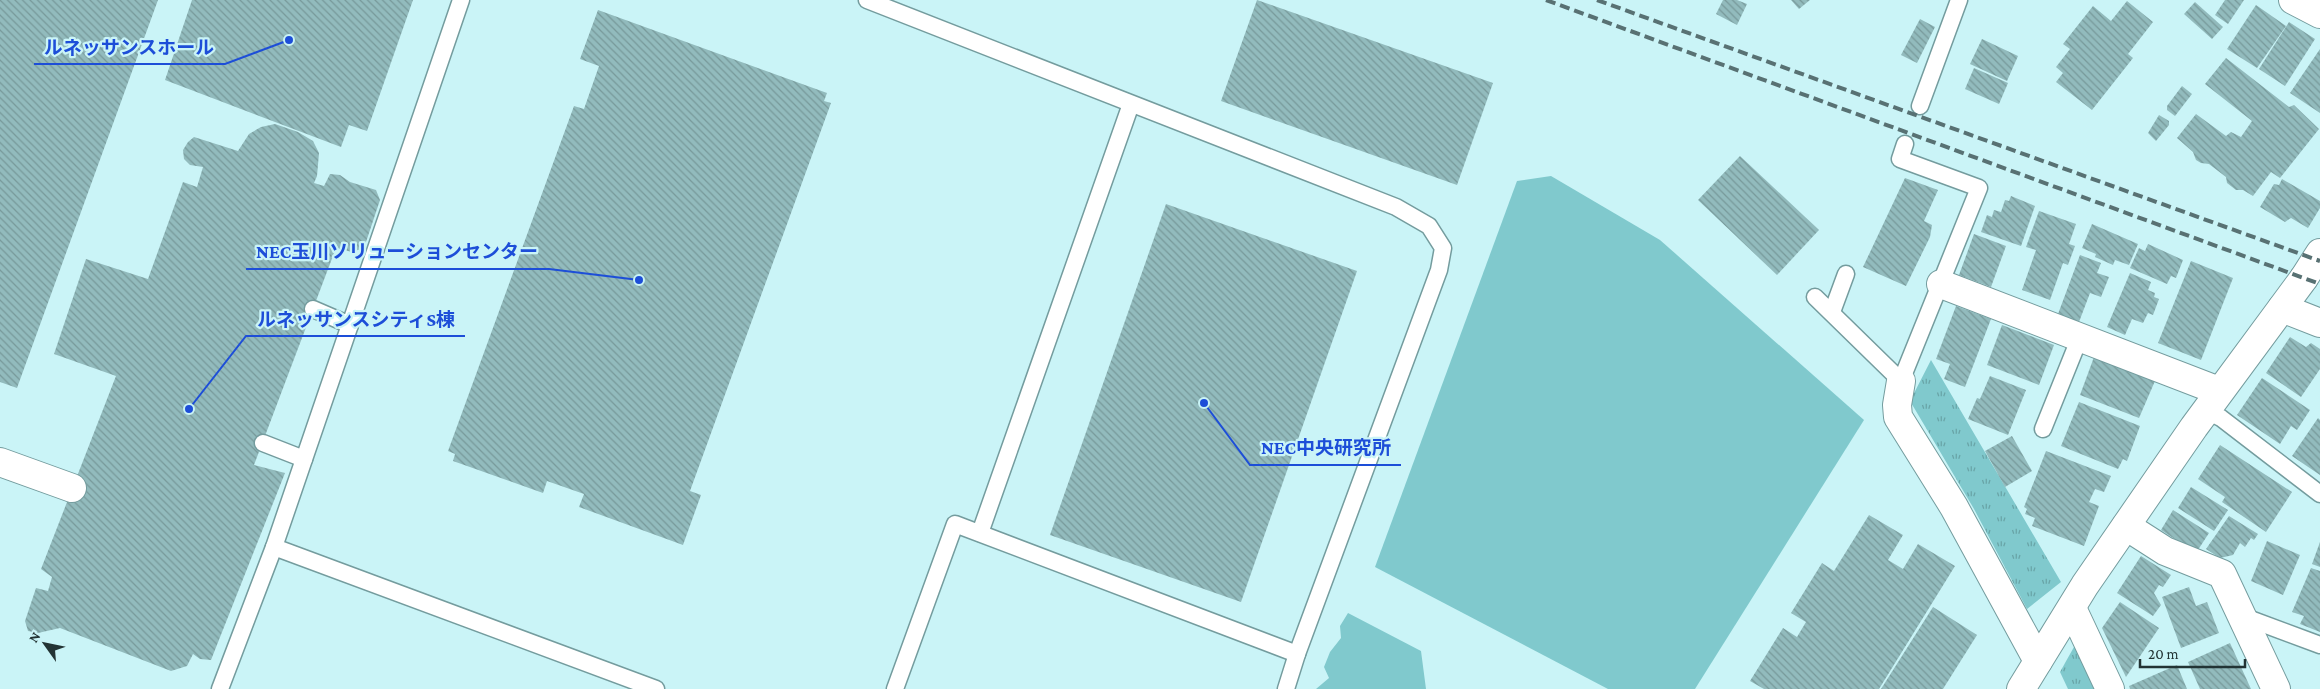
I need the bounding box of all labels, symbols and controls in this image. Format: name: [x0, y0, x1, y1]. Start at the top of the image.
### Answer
callout: ルネッサンスホール: [34, 30, 225, 64]
text: ルネッサンスホール: [44, 37, 214, 58]
callout: NEC玉川ソリューションセンター: [246, 235, 549, 269]
text: NEC玉川ソリューションセンター: [256, 241, 538, 262]
callout: ルネッサンスシティS棟: [246, 302, 465, 336]
text: ルネッサンスシティS棟: [257, 309, 455, 330]
callout: NEC中央研究所: [1250, 431, 1401, 465]
text: NEC中央研究所: [1261, 437, 1391, 458]
north arrow: [20, 619, 70, 669]
text: N: [25, 628, 44, 645]
scale bar: [2140, 636, 2245, 668]
text: 20 m: [2148, 646, 2179, 662]

